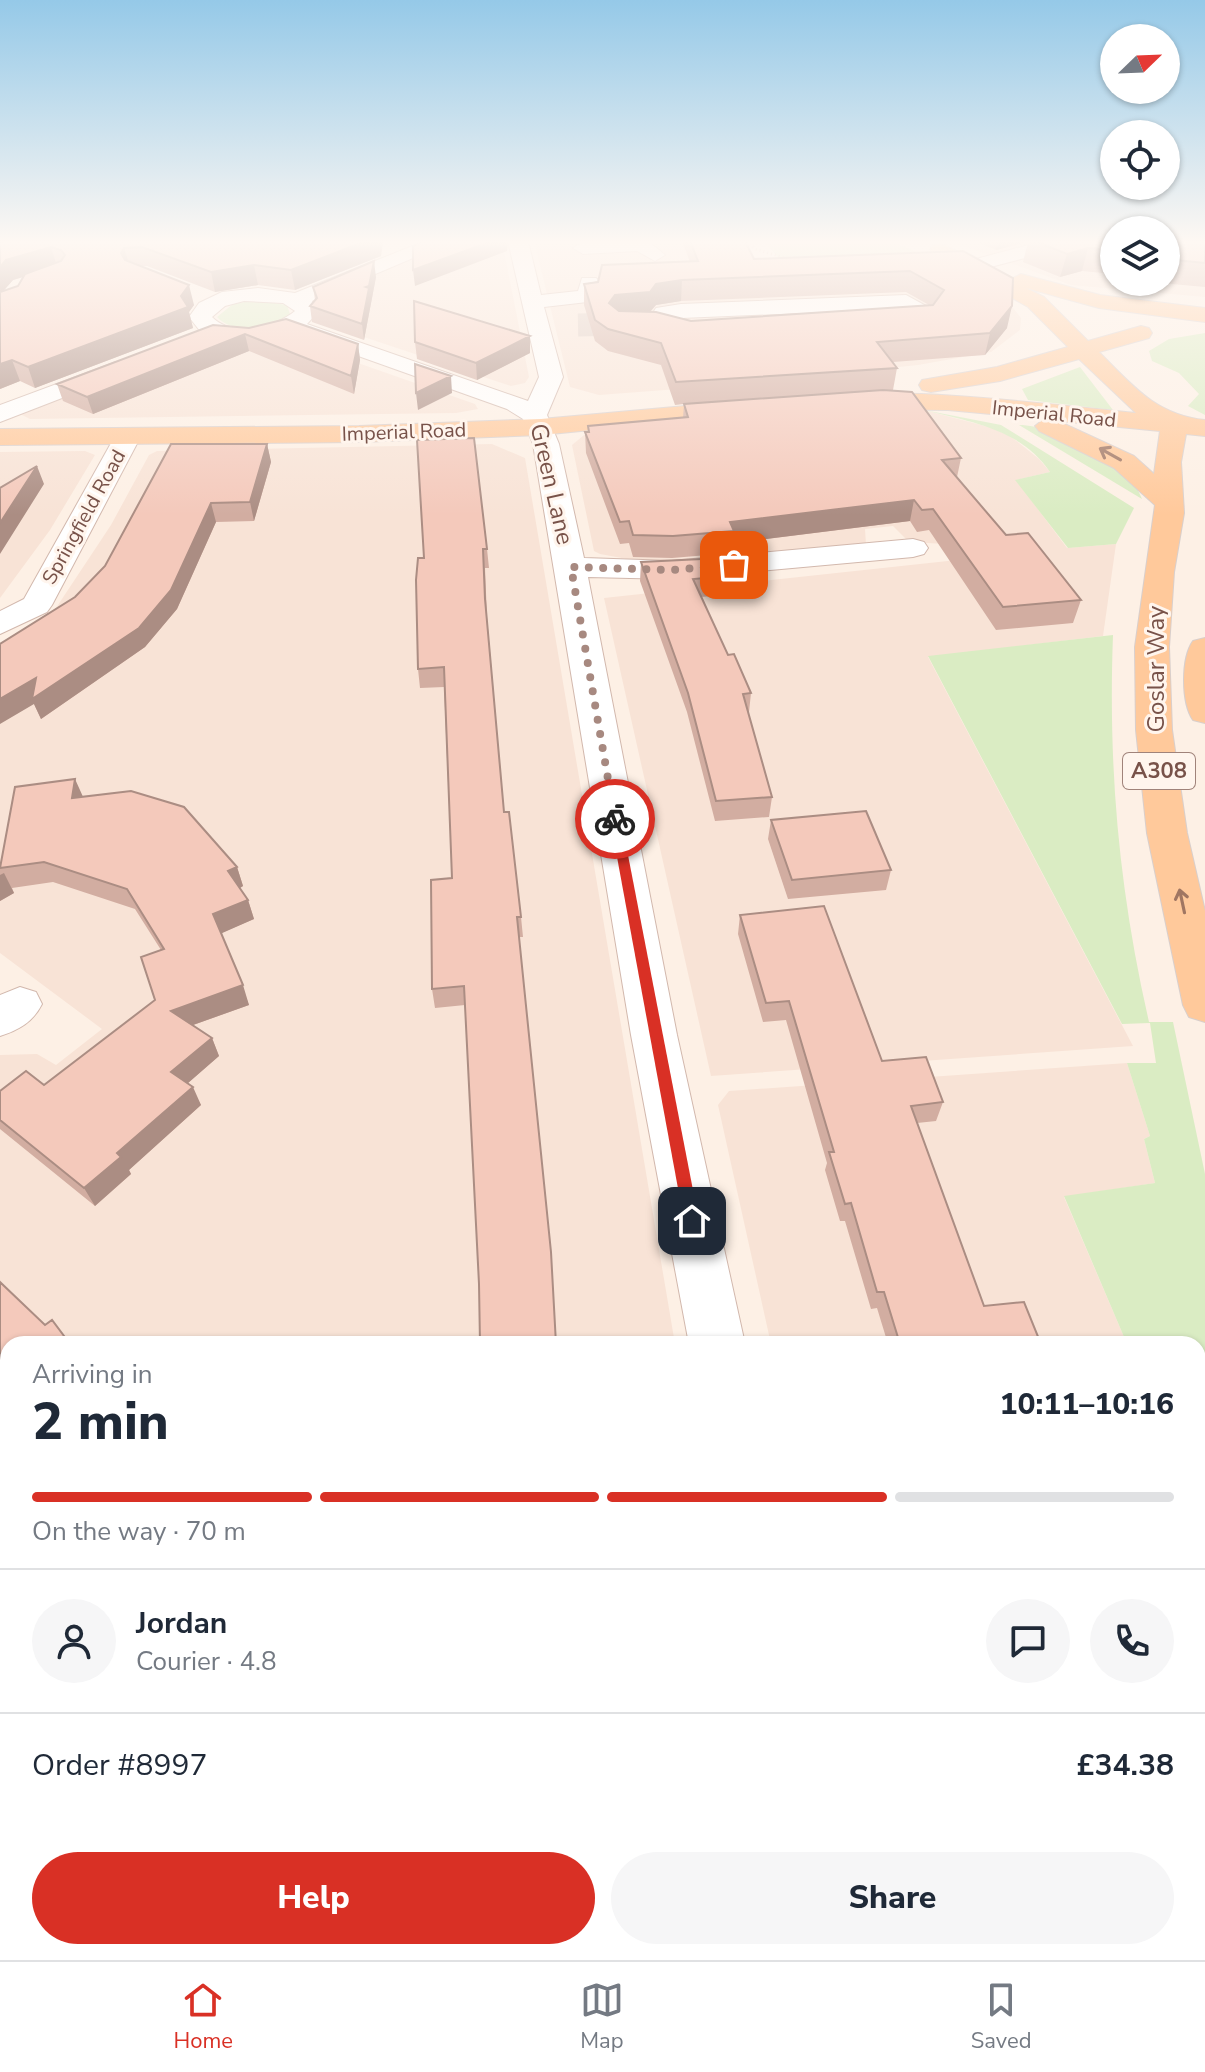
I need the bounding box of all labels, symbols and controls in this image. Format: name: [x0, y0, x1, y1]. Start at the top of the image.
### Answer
north arrow: [1100, 24, 1180, 104]
map controls: [1100, 24, 1180, 296]
button: locate: [1100, 120, 1180, 200]
button: layers: [1100, 216, 1180, 296]
street label: Imperial Road: [991, 394, 1117, 434]
street label: Imperial Road: [341, 416, 467, 448]
street label: Green Lane: [523, 420, 581, 548]
street label: Springfield Road: [36, 445, 132, 589]
one-way arrow: [1099, 446, 1122, 462]
pin: [700, 531, 768, 599]
icon: bag: [712, 543, 756, 587]
street label: Goslar Way: [1140, 605, 1172, 732]
road number: A308: [1123, 753, 1195, 789]
courier: [575, 779, 655, 859]
icon: bike: [593, 797, 637, 841]
one-way arrow: [1174, 889, 1189, 915]
pin: [658, 1187, 726, 1255]
icon: home: [670, 1199, 714, 1243]
text: Arriving in: [32, 1357, 153, 1392]
text: 10:11–10:16: [999, 1384, 1174, 1425]
text: 2 min: [32, 1386, 169, 1457]
text: On the way · 70 m: [32, 1514, 246, 1549]
button: person: [32, 1599, 116, 1683]
button: chat: [986, 1599, 1070, 1683]
button: phone: [1090, 1599, 1174, 1683]
text: Jordan: [136, 1603, 227, 1644]
text: Courier · 4.8: [136, 1644, 277, 1679]
text: Order #8997: [32, 1745, 207, 1786]
text: £34.38: [1077, 1745, 1174, 1786]
button: Help: [32, 1852, 595, 1944]
button: Share: [611, 1852, 1174, 1944]
tab: Home: [173, 1978, 233, 2056]
tab: Map: [580, 1978, 624, 2056]
tab: Saved: [971, 1978, 1032, 2056]

